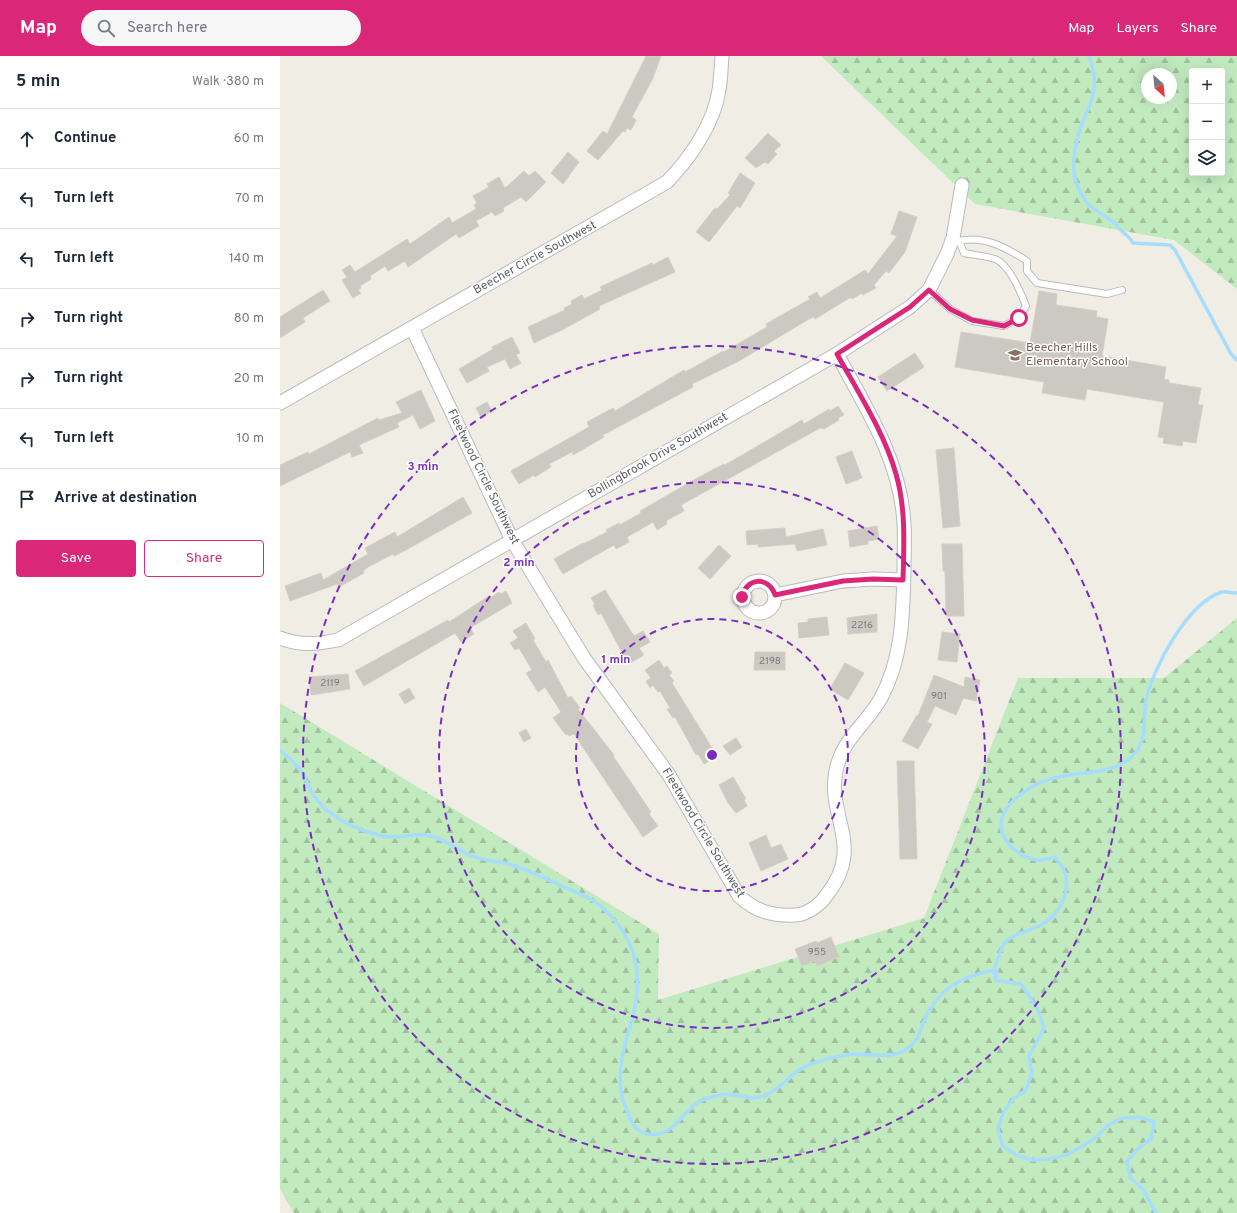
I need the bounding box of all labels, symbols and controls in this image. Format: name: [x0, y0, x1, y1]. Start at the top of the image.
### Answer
search box: [81, 10, 361, 46]
text: Map: [20, 16, 57, 40]
icon: search: [95, 17, 117, 39]
text: Search here: [127, 19, 207, 38]
text: Map: [1068, 20, 1094, 37]
text: Layers: [1116, 20, 1158, 37]
text: Share: [1180, 20, 1217, 37]
north arrow: [1141, 68, 1177, 104]
map controls: [1189, 68, 1225, 176]
button: +: [1189, 68, 1225, 104]
text: 5 min: [16, 71, 60, 93]
text: Walk · 380 m: [192, 74, 264, 90]
button: −: [1189, 104, 1225, 140]
icon: ahead: [16, 128, 38, 150]
text: Continue: [54, 129, 116, 148]
text: 60 m: [234, 131, 264, 147]
button: layers: [1189, 140, 1225, 176]
icon: left: [16, 188, 38, 210]
text: Turn left: [54, 189, 114, 208]
text: 70 m: [235, 191, 264, 207]
street label: Beecher Circle Southwest: [471, 218, 599, 298]
icon: left: [16, 248, 38, 270]
text: Turn left: [54, 249, 114, 268]
text: 140 m: [229, 251, 264, 267]
icon: right: [16, 308, 38, 330]
text: Turn right: [54, 309, 123, 328]
route start: [1010, 309, 1028, 327]
text: 80 m: [234, 311, 264, 327]
place label: Beecher Hills Elementary School: [1026, 340, 1128, 370]
school or university icon: Beecher Hills Elementary School: [1007, 347, 1023, 363]
icon: right: [16, 368, 38, 390]
text: Turn right: [54, 369, 123, 388]
text: 20 m: [234, 371, 264, 387]
street label: Fleetwood Circle Southwest: [443, 407, 523, 547]
street label: Bollingbrook Drive Southwest: [585, 409, 731, 503]
icon: left: [16, 428, 38, 450]
text: Turn left: [54, 429, 114, 448]
text: 10 m: [237, 431, 264, 447]
text: 3 min: [407, 459, 439, 475]
icon: arrive: [16, 488, 38, 510]
text: Arrive at destination: [54, 489, 197, 508]
button: Save: [16, 540, 136, 577]
button: Share: [144, 540, 264, 577]
text: 2 min: [503, 555, 535, 571]
route end: [733, 588, 751, 606]
house number: 2216: [851, 619, 873, 632]
text: 1 min: [602, 652, 630, 668]
house number: 2198: [759, 655, 781, 668]
house number: 2119: [320, 677, 340, 690]
house number: 901: [931, 690, 947, 703]
centre of rings: [705, 748, 719, 762]
street label: Fleetwood Circle Southwest: [658, 765, 748, 901]
house number: 955: [808, 946, 826, 959]

